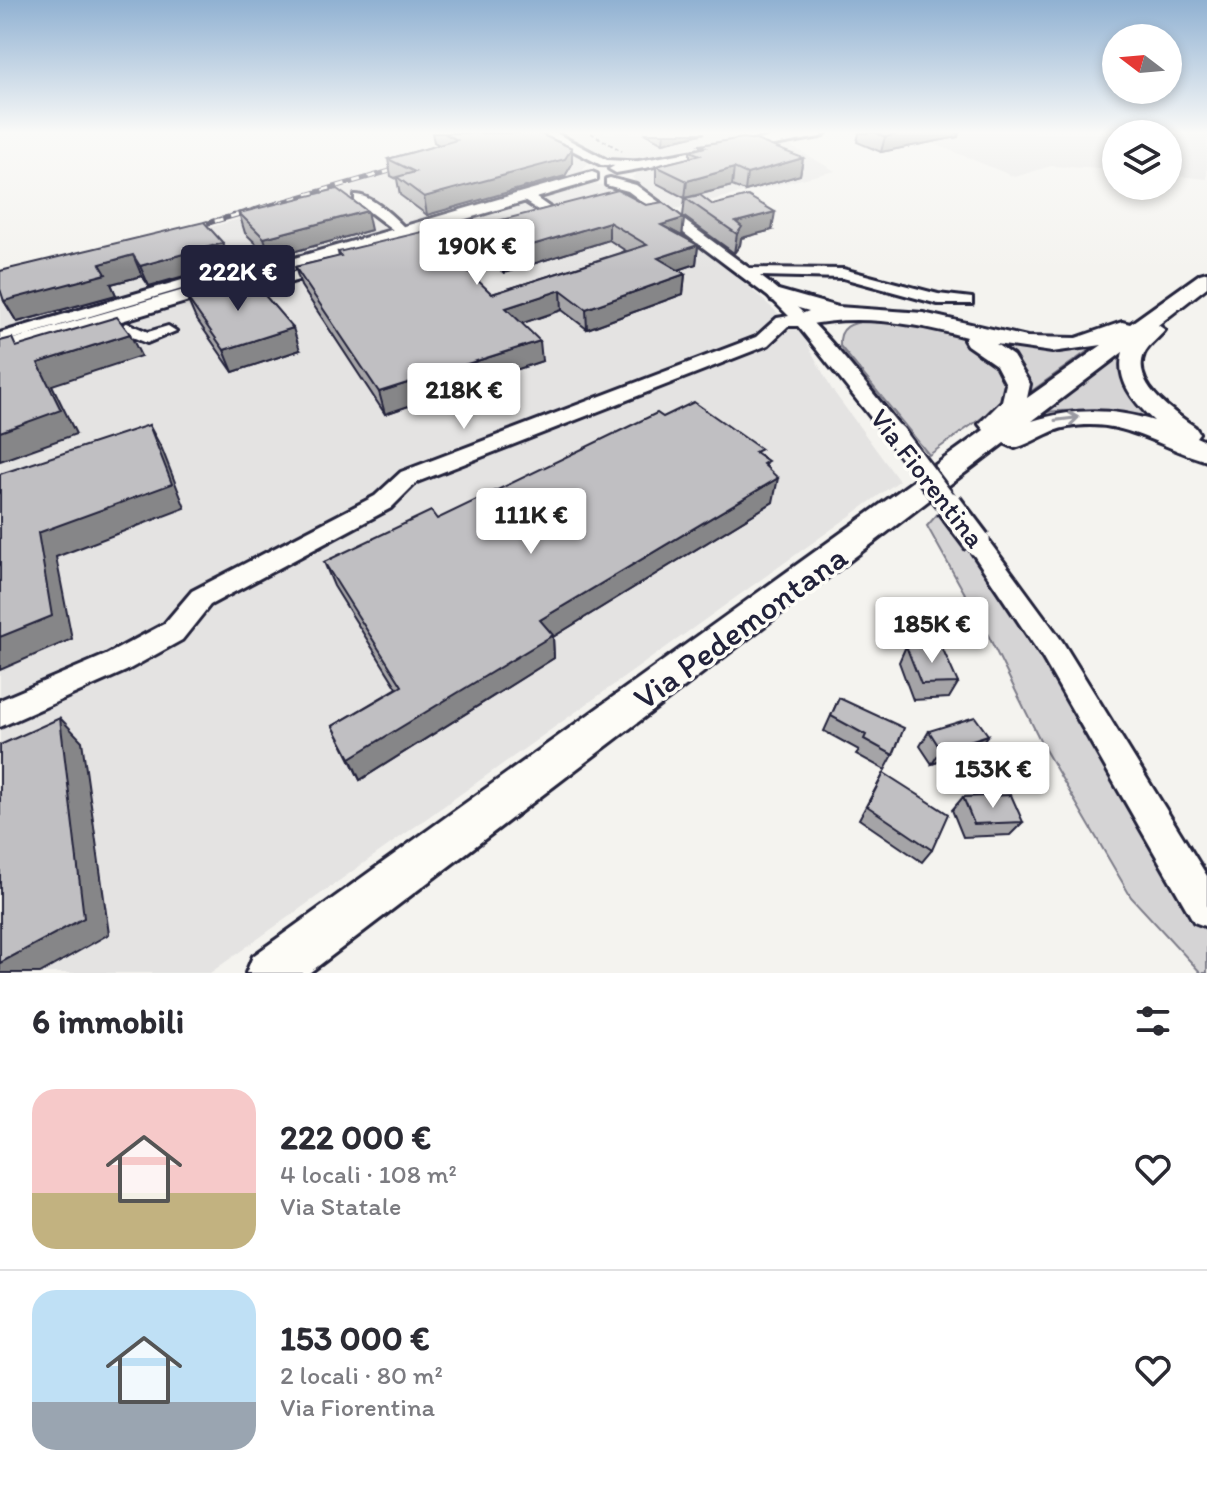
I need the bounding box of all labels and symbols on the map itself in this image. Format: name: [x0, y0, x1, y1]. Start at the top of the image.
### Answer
north arrow: [1102, 24, 1182, 104]
pin: 190K €: [412, 219, 542, 287]
pin: 222K €: [173, 245, 303, 313]
pin: 218K €: [399, 363, 529, 431]
street label: Via Fiorentina: [863, 402, 993, 555]
one-way arrow: [1053, 411, 1080, 426]
pin: 111K €: [466, 488, 596, 556]
street label: Via Pedemontana: [626, 536, 855, 719]
pin: 185K €: [867, 597, 997, 665]
pin: 153K €: [928, 742, 1058, 810]

